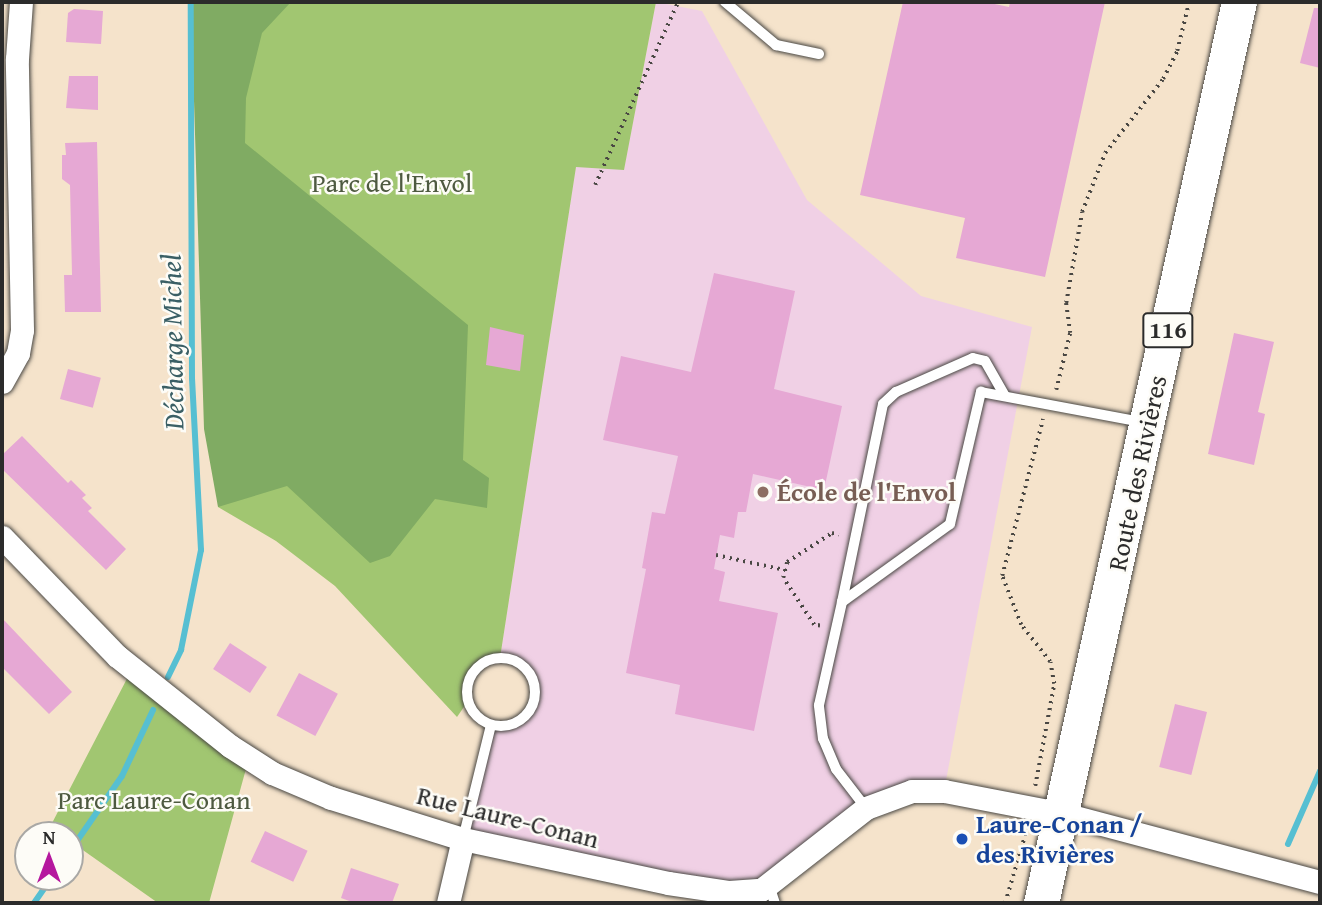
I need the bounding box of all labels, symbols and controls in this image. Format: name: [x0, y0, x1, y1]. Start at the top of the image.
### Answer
park label: Parc de l'Envol: [312, 167, 472, 199]
water label: Décharge Michel: [154, 254, 190, 430]
road number: 116: [1142, 310, 1194, 351]
street label: Route des Rivières: [1101, 372, 1173, 574]
place label: École de l'Envol: [777, 476, 956, 508]
marker: École de l'Envol: [755, 484, 771, 500]
street label: Rue Laure-Conan: [414, 779, 602, 855]
park label: Parc Laure-Conan: [57, 784, 251, 816]
place label: Laure-Conan / des Rivières: [976, 808, 1142, 870]
north arrow: [14, 821, 84, 891]
text: N: [43, 823, 55, 851]
marker: Laure-Conan / des Rivières: [954, 831, 970, 847]

